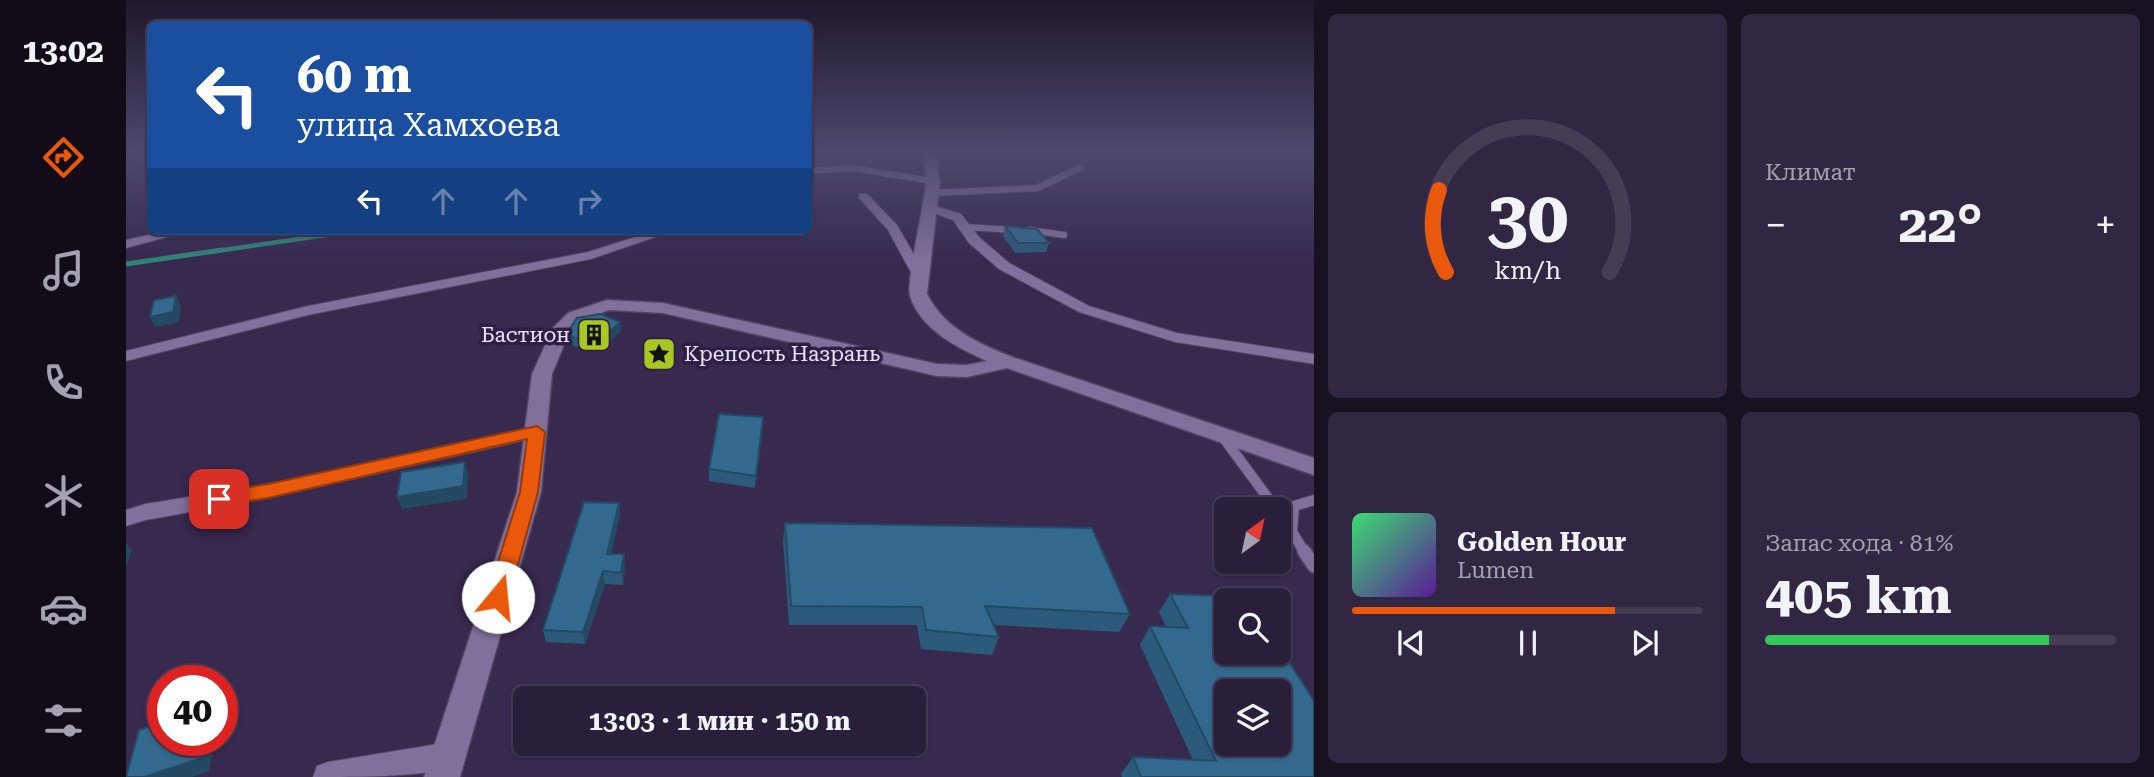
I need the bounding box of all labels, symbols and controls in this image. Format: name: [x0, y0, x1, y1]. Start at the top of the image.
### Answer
text: 13:02: [22, 32, 104, 70]
text: 60 m: [297, 47, 412, 104]
icon: left: [182, 49, 273, 140]
text: улица Хамхоева: [297, 106, 560, 144]
icon: directions: [39, 133, 88, 182]
text: Климат: [1765, 159, 1856, 186]
text: 30: [1487, 175, 1568, 260]
icon: left: [351, 182, 389, 220]
icon: ahead: [424, 182, 462, 220]
icon: ahead: [497, 182, 535, 220]
icon: right: [570, 182, 608, 220]
text: 22°: [1898, 194, 1983, 255]
text: −: [1765, 203, 1786, 247]
text: +: [2095, 203, 2116, 247]
icon: music: [39, 246, 88, 295]
text: km/h: [1494, 256, 1561, 285]
building icon: Бастион: [575, 316, 613, 354]
place label: Бастион: [481, 323, 570, 347]
place icon: Крепость Назрань: [640, 335, 678, 373]
place label: Крепость Назрань: [684, 342, 880, 366]
icon: phone: [39, 358, 88, 407]
pin: [189, 469, 249, 529]
icon: climate: [39, 471, 88, 520]
icon: arrive: [200, 480, 238, 518]
north arrow: [1214, 497, 1292, 574]
map controls: [1214, 497, 1291, 756]
text: Golden Hour: [1457, 527, 1626, 557]
text: Запас хода · 81%: [1765, 530, 1954, 557]
text: Lumen: [1457, 557, 1534, 584]
position arrow: [461, 560, 535, 634]
text: 405 km: [1765, 565, 1952, 626]
icon: car: [39, 584, 88, 633]
button: search: [1214, 588, 1291, 665]
icon: previous: [1392, 624, 1430, 662]
icon: pause: [1509, 624, 1547, 662]
icon: next: [1626, 624, 1664, 662]
speed limit sign: 40: [147, 665, 238, 756]
button: layers: [1214, 679, 1291, 756]
icon: filters: [39, 696, 88, 745]
text: 13:03 · 1 мин · 150 m: [589, 706, 850, 736]

